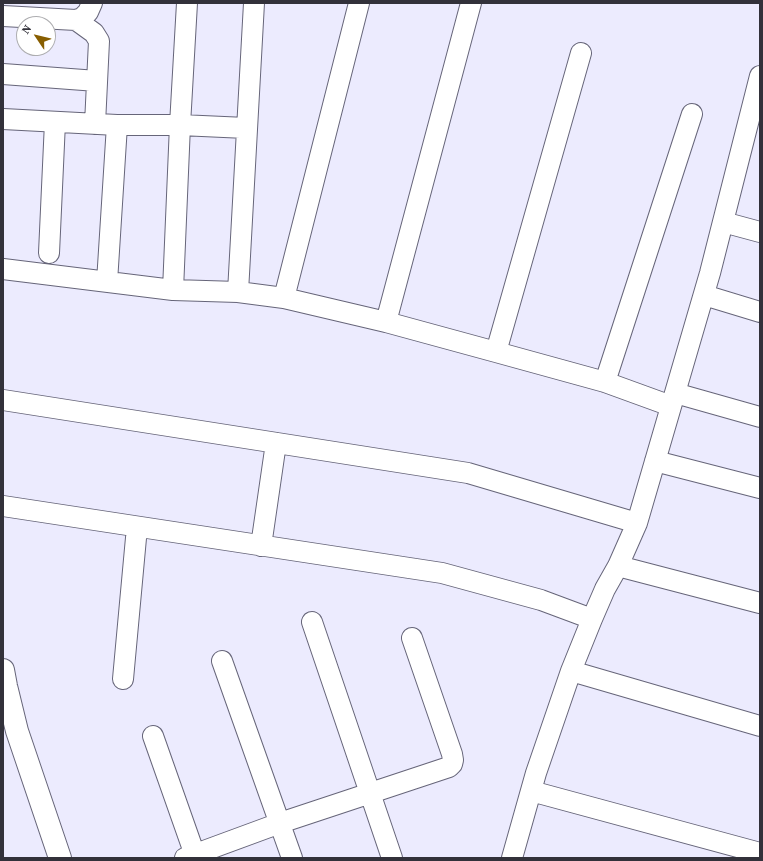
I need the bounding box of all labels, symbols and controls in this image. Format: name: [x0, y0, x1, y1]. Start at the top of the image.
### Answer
north arrow: [16, 16, 56, 56]
text: N: [18, 22, 35, 37]

